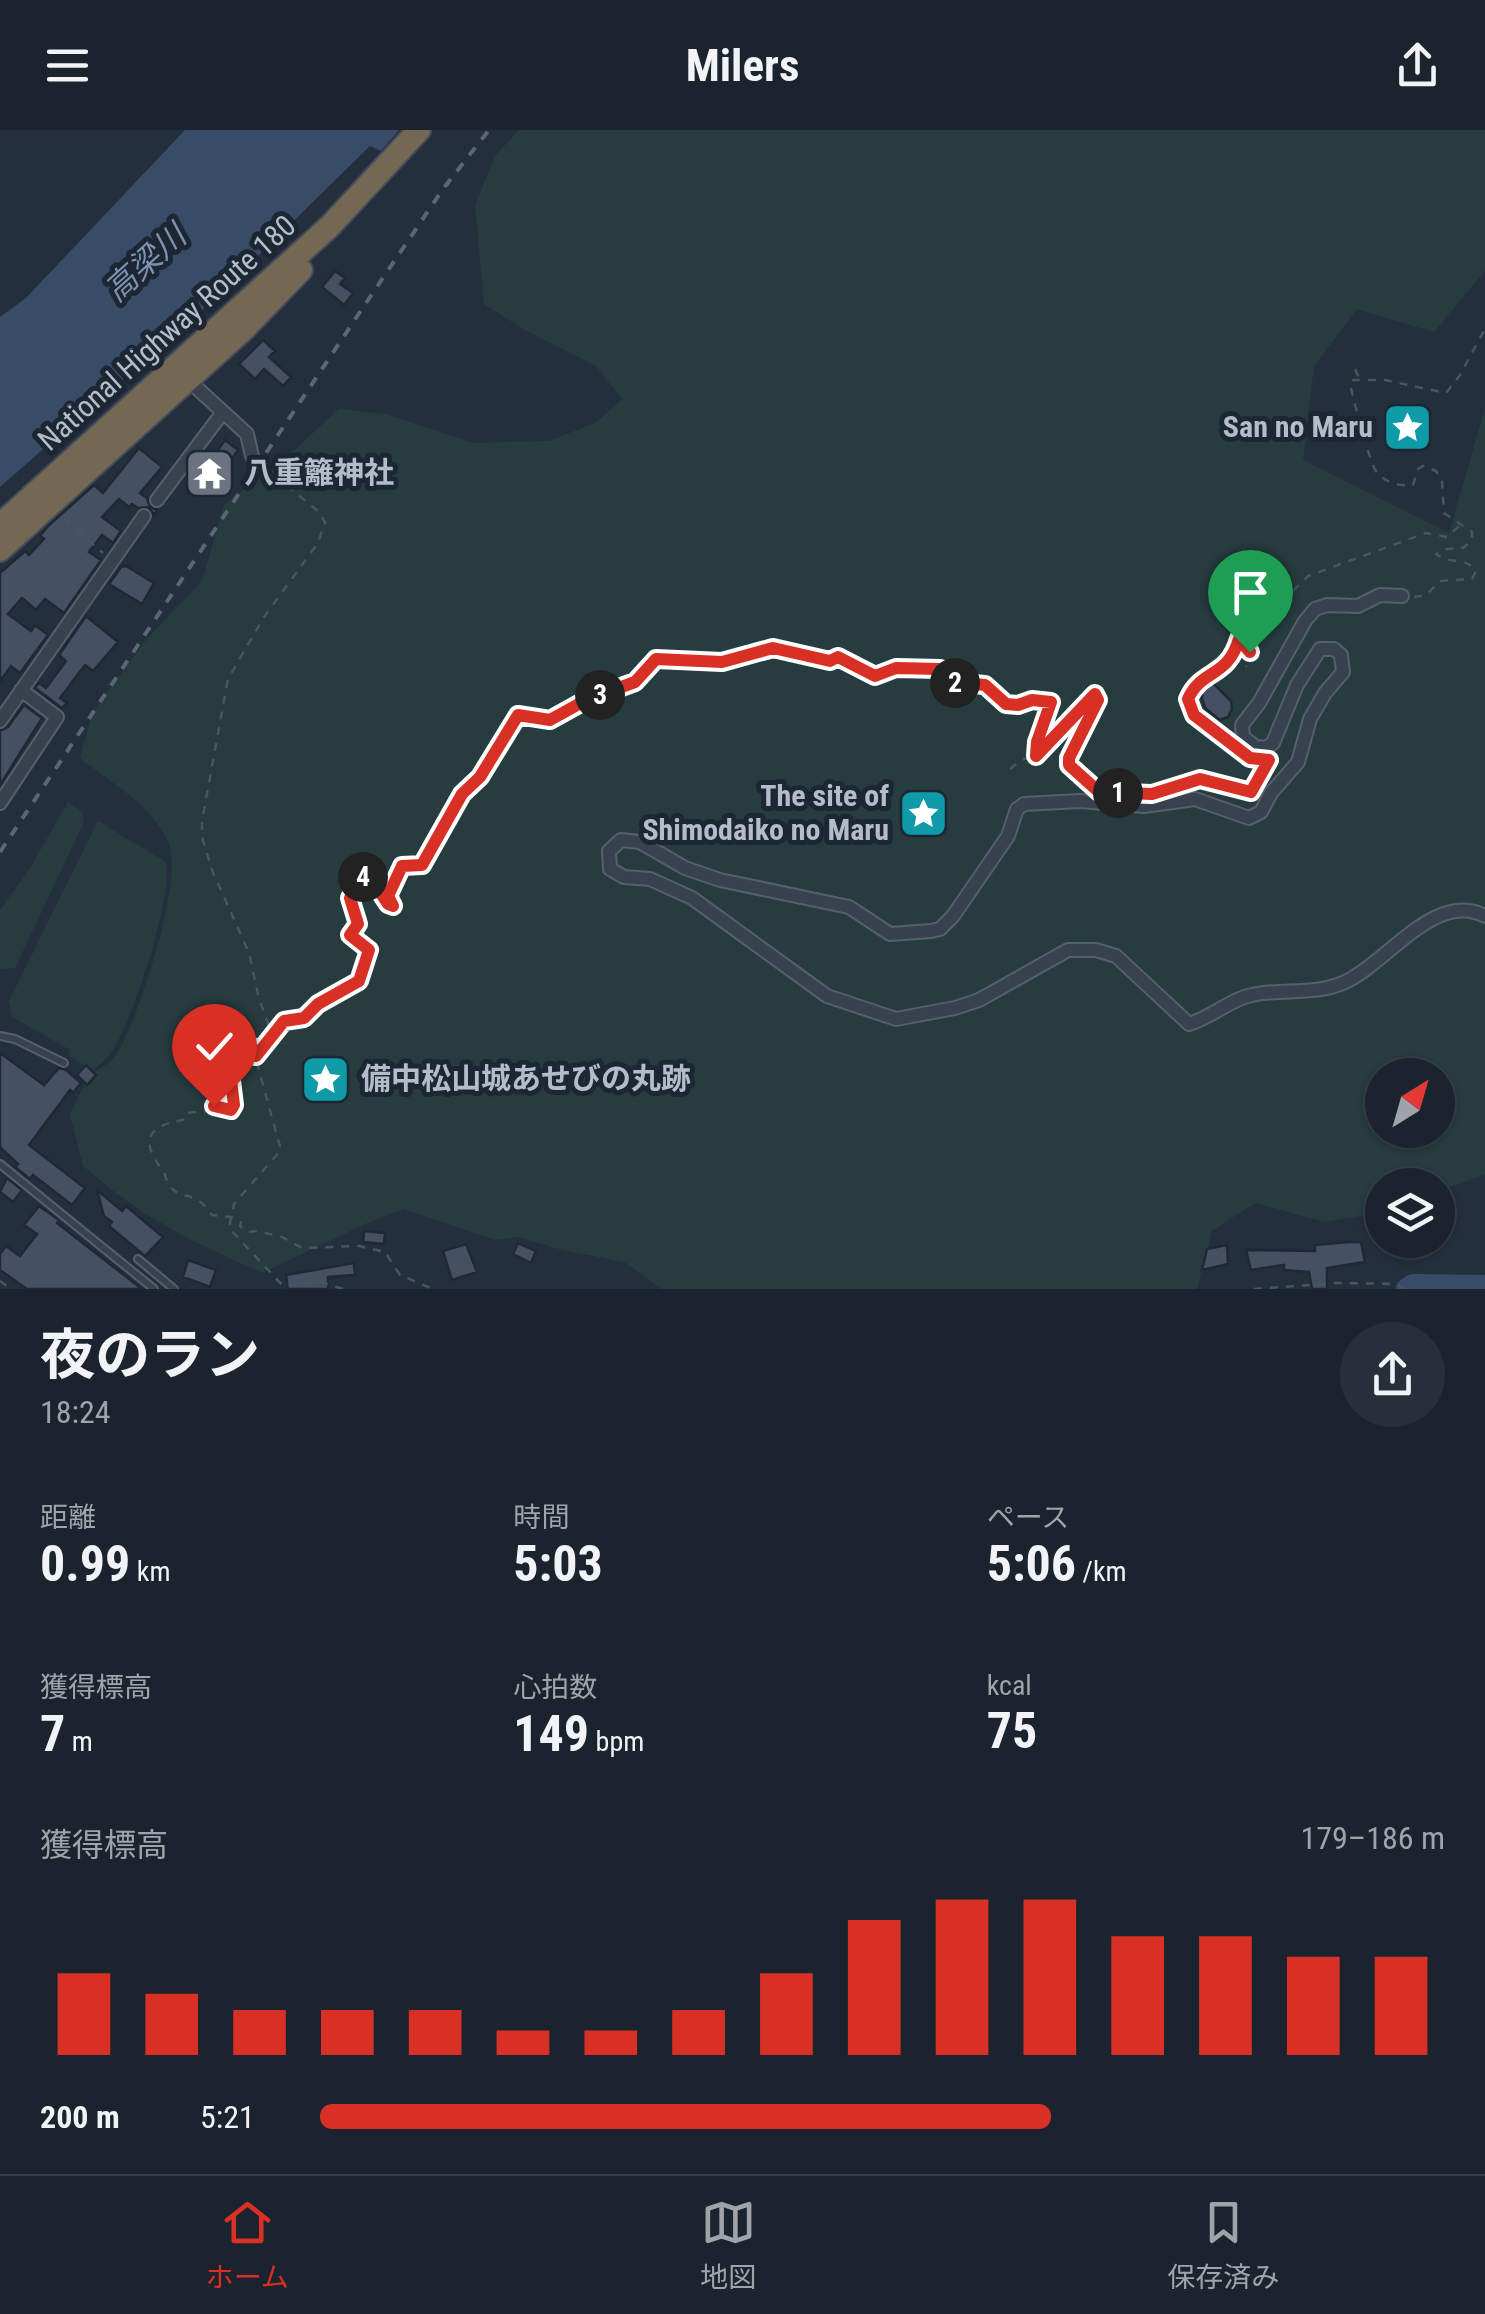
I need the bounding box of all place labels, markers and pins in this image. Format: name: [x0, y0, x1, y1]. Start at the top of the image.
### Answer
place icon: San no Maru: [1382, 401, 1434, 453]
place label: San no Maru: [1223, 409, 1373, 444]
temple icon: 八重籬神社: [183, 447, 235, 499]
place label: 八重籬神社: [244, 455, 394, 490]
pin: [1208, 550, 1293, 653]
pin: 2: [930, 658, 980, 708]
pin: 3: [575, 670, 625, 720]
pin: 1: [1093, 768, 1143, 818]
place label: The site of Shimodaiko no Maru: [642, 778, 889, 847]
place icon: The site of Shimodaiko no Maru: [898, 787, 950, 839]
pin: 4: [338, 852, 388, 902]
pin: [172, 1004, 257, 1107]
place icon: 備中松山城あせびの丸跡: [300, 1053, 352, 1105]
place label: 備中松山城あせびの丸跡: [361, 1061, 691, 1096]

